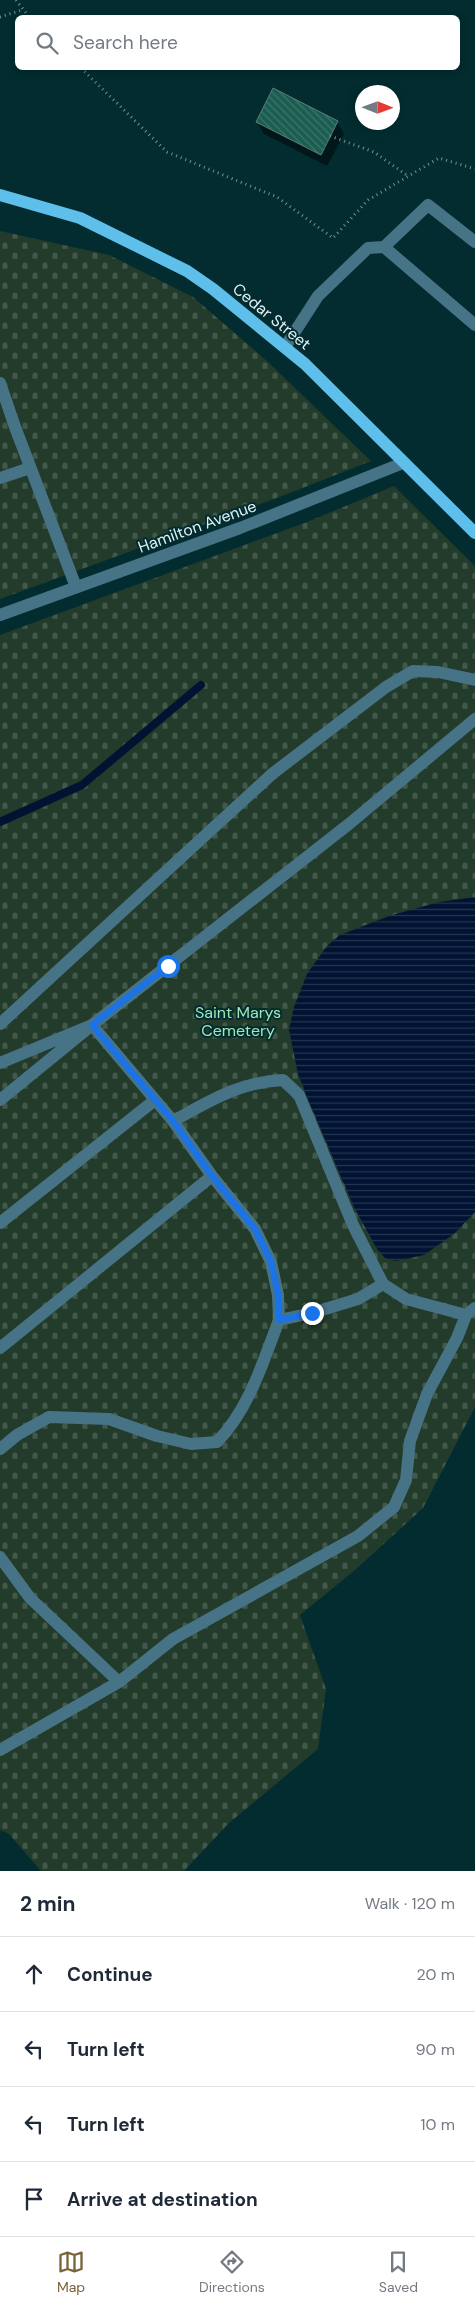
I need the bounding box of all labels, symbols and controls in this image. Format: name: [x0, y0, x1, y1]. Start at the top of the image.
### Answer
search box: [15, 15, 460, 70]
icon: search: [33, 29, 61, 57]
text: Search here: [73, 30, 178, 55]
north arrow: [355, 85, 400, 130]
street label: Cedar Street: [228, 278, 315, 354]
street label: Hamilton Avenue: [135, 495, 259, 558]
route start: [157, 955, 180, 978]
park label: Saint Marys Cemetery: [195, 1002, 281, 1041]
route end: [301, 1302, 324, 1325]
text: 2 min: [20, 1890, 76, 1918]
text: Walk · 120 m: [365, 1893, 455, 1914]
icon: ahead: [20, 1960, 48, 1988]
text: Continue: [67, 1962, 153, 1987]
text: 20 m: [416, 1964, 455, 1985]
icon: left: [20, 2035, 48, 2063]
text: Turn left: [67, 2037, 145, 2062]
text: 90 m: [415, 2039, 455, 2060]
icon: left: [20, 2110, 48, 2138]
text: Turn left: [67, 2112, 145, 2137]
text: 10 m: [421, 2114, 455, 2135]
icon: arrive: [20, 2185, 48, 2213]
text: Arrive at destination: [67, 2187, 258, 2212]
tab: Map: [57, 2248, 85, 2296]
tab: Directions: [199, 2248, 265, 2296]
tab: Saved: [379, 2248, 418, 2296]

